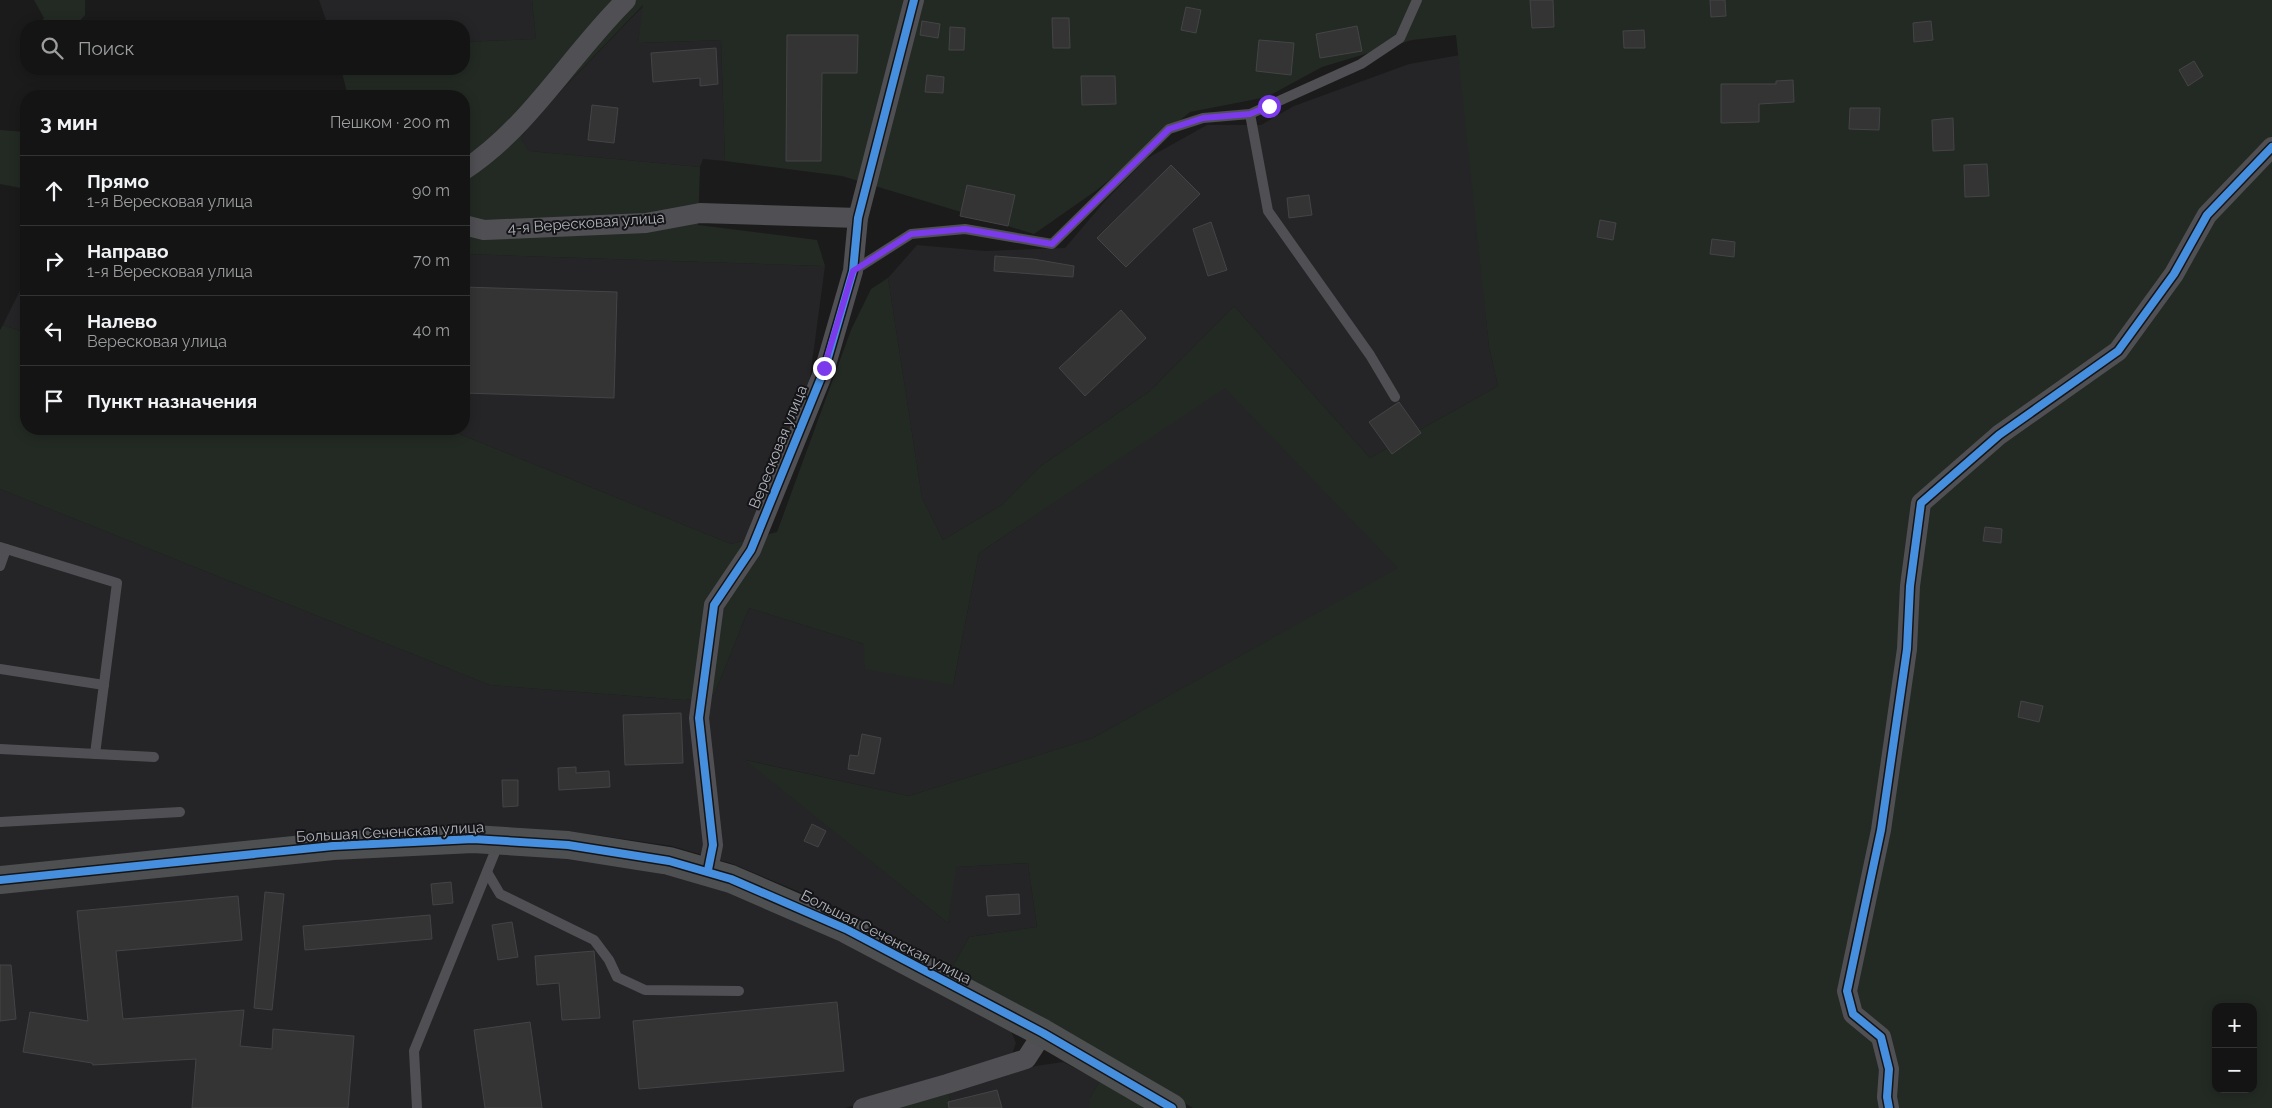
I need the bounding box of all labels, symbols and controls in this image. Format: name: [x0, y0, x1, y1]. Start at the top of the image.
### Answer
search box: [20, 20, 470, 75]
icon: search: [38, 34, 66, 62]
text: Поиск: [78, 37, 134, 59]
route start: [1258, 95, 1281, 118]
text: 3 мин: [40, 110, 98, 135]
text: Пешком · 200 m: [330, 113, 450, 132]
text: Прямо: [87, 170, 149, 192]
icon: ahead: [40, 177, 68, 205]
text: 90 m: [412, 181, 450, 200]
text: 1-я Вересковая улица: [87, 192, 253, 211]
street label: 4-я Вересковая улица: [507, 209, 665, 237]
text: Направо: [87, 240, 168, 262]
icon: right: [40, 247, 68, 275]
text: 70 m: [413, 251, 450, 270]
text: 1-я Вересковая улица: [87, 262, 253, 281]
text: Налево: [87, 310, 157, 332]
icon: left: [40, 317, 68, 345]
text: 40 m: [413, 321, 450, 340]
text: Вересковая улица: [87, 332, 227, 351]
route end: [813, 357, 836, 380]
street label: Вересковая улица: [745, 383, 811, 511]
icon: arrive: [40, 387, 68, 415]
text: Пункт назначения: [87, 390, 257, 412]
street label: Большая Сеченская улица: [295, 818, 485, 846]
street label: Большая Сеченская улица: [798, 886, 974, 988]
map controls: [2212, 1003, 2257, 1093]
button: +: [2212, 1003, 2257, 1048]
button: −: [2212, 1048, 2257, 1093]

